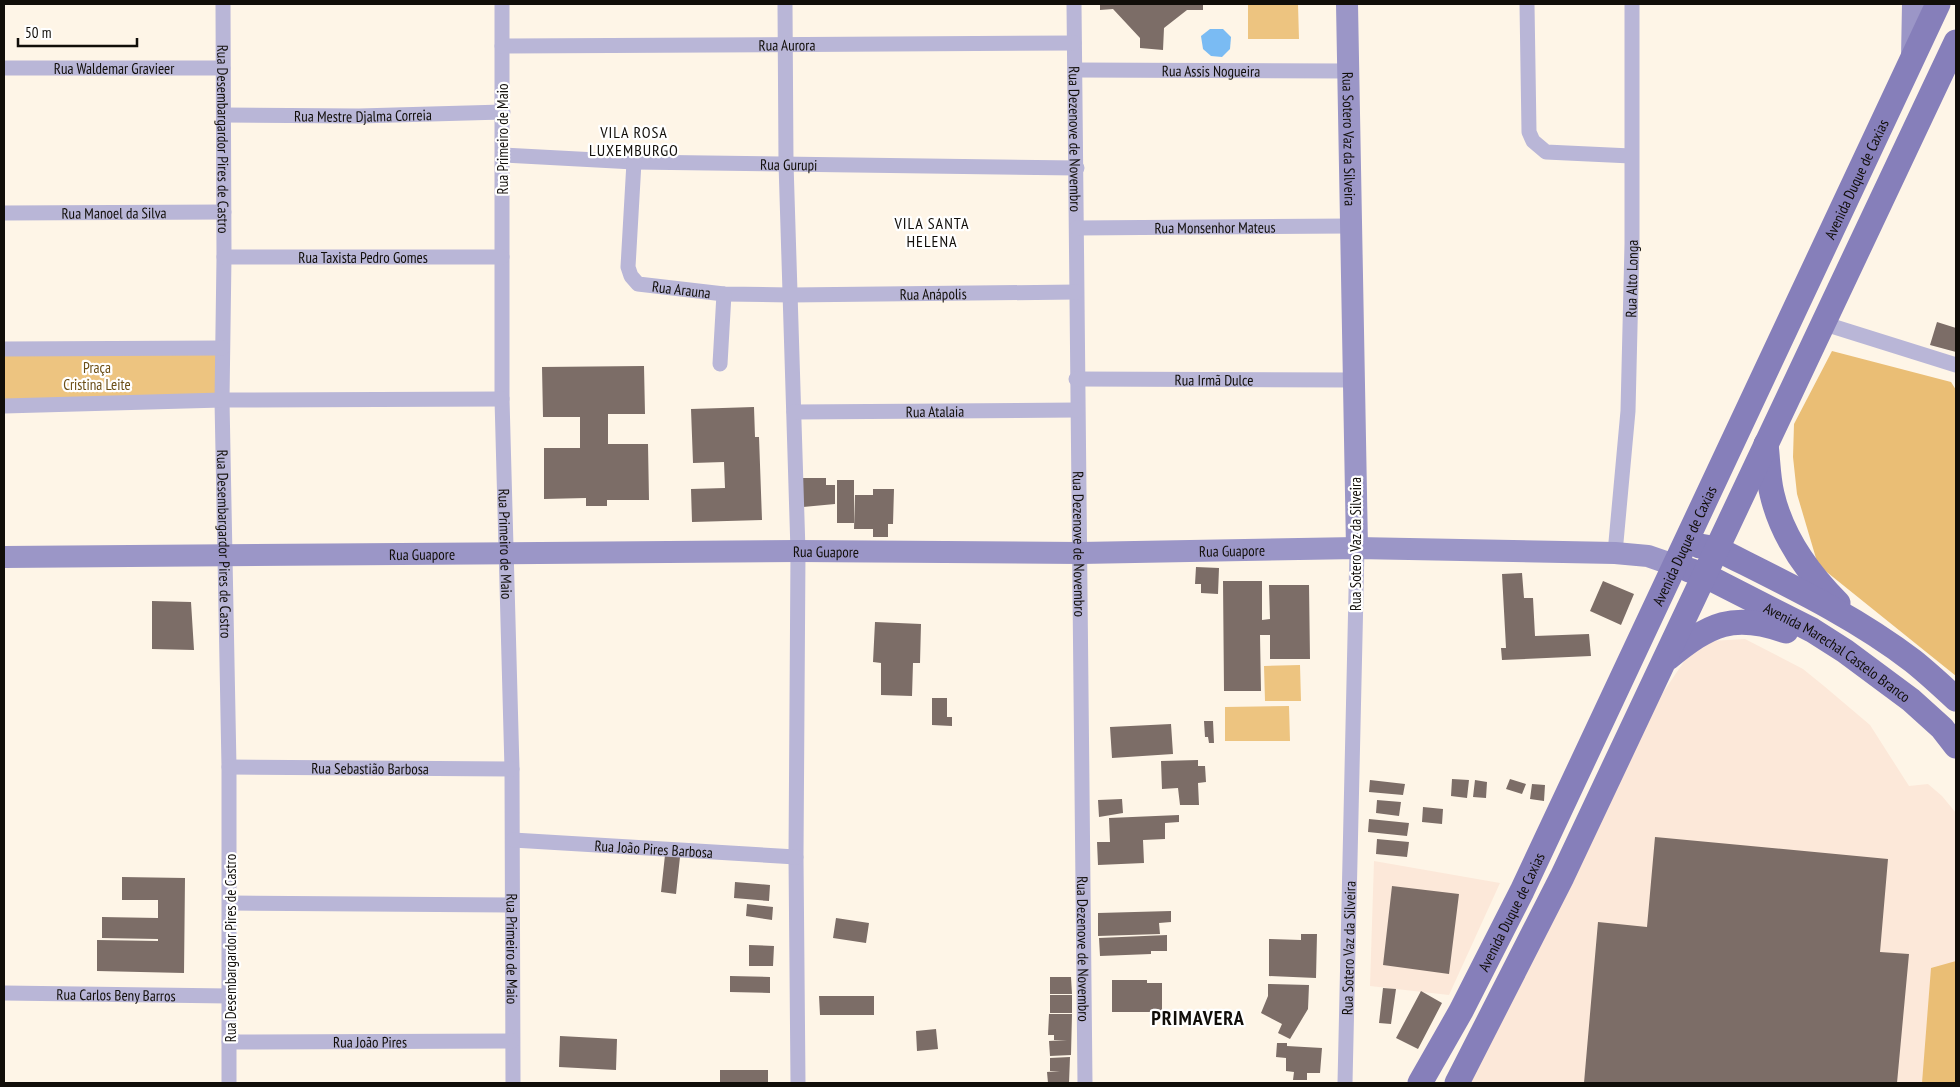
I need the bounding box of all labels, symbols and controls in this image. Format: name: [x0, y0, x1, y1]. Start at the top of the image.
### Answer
scale bar: [18, 15, 136, 47]
text: 50 m: [25, 23, 51, 42]
street label: Rua Aurora: [759, 35, 815, 54]
street label: Rua Desembargardor Pires de Castro: [214, 45, 233, 233]
street label: Rua Waldemar Gravieer: [54, 59, 175, 78]
street label: Rua Assis Nogueira: [1162, 61, 1260, 80]
street label: Rua Dezenove de Novembro: [1065, 66, 1086, 212]
street label: Rua Sotero Vaz da Silveira: [1339, 72, 1360, 206]
street label: Rua Primeiro de Maio: [493, 84, 512, 194]
street label: Rua Mestre Djalma Correia: [294, 104, 432, 126]
street label: Avenida Duque de Caxias: [1820, 116, 1892, 242]
district label: VILA ROSA LUXEMBURGO: [589, 122, 679, 160]
street label: Rua Gurupi: [760, 154, 818, 174]
street label: Rua Manoel da Silva: [61, 203, 167, 222]
district label: VILA SANTA HELENA: [893, 213, 970, 251]
street label: Rua Monsenhor Mateus: [1154, 217, 1276, 237]
street label: Rua Alto Longa: [1621, 240, 1642, 318]
street label: Rua Taxista Pedro Gomes: [298, 248, 428, 267]
street label: Rua Arauna: [651, 276, 712, 302]
street label: Rua Anápolis: [899, 284, 967, 303]
park label: Praça Cristina Leite: [63, 358, 131, 394]
street label: Rua Irmã Dulce: [1175, 370, 1253, 389]
street label: Rua Atalaia: [906, 401, 964, 421]
street label: Rua Desembargardor Pires de Castro: [213, 449, 236, 638]
street label: Rua Dezenove de Novembro: [1069, 471, 1090, 617]
street label: Rua Sotero Vaz da Silveira: [1346, 477, 1365, 611]
street label: Avenida Duque de Caxias: [1648, 483, 1720, 609]
street label: Rua Primeiro de Maio: [495, 488, 517, 600]
street label: Rua Guapore: [1199, 540, 1265, 560]
street label: Rua Guapore: [793, 541, 859, 561]
street label: Rua Guapore: [389, 544, 455, 564]
street label: Avenida Marechal Castelo Branco: [1761, 598, 1914, 706]
street label: Rua Sebastião Barbosa: [311, 758, 429, 778]
street label: Rua João Pires Barbosa: [594, 835, 714, 861]
street label: Avenida Duque de Caxias: [1473, 849, 1548, 974]
street label: Rua Desembargardor Pires de Castro: [221, 854, 240, 1042]
street label: Rua Dezenove de Novembro: [1073, 876, 1094, 1022]
street label: Rua Sotero Vaz da Silveira: [1337, 881, 1359, 1015]
street label: Rua Primeiro de Maio: [503, 893, 522, 1004]
street label: Rua Carlos Beny Barros: [56, 984, 176, 1005]
district label: PRIMAVERA: [1151, 1005, 1245, 1031]
street label: Rua João Pires: [333, 1032, 407, 1051]

